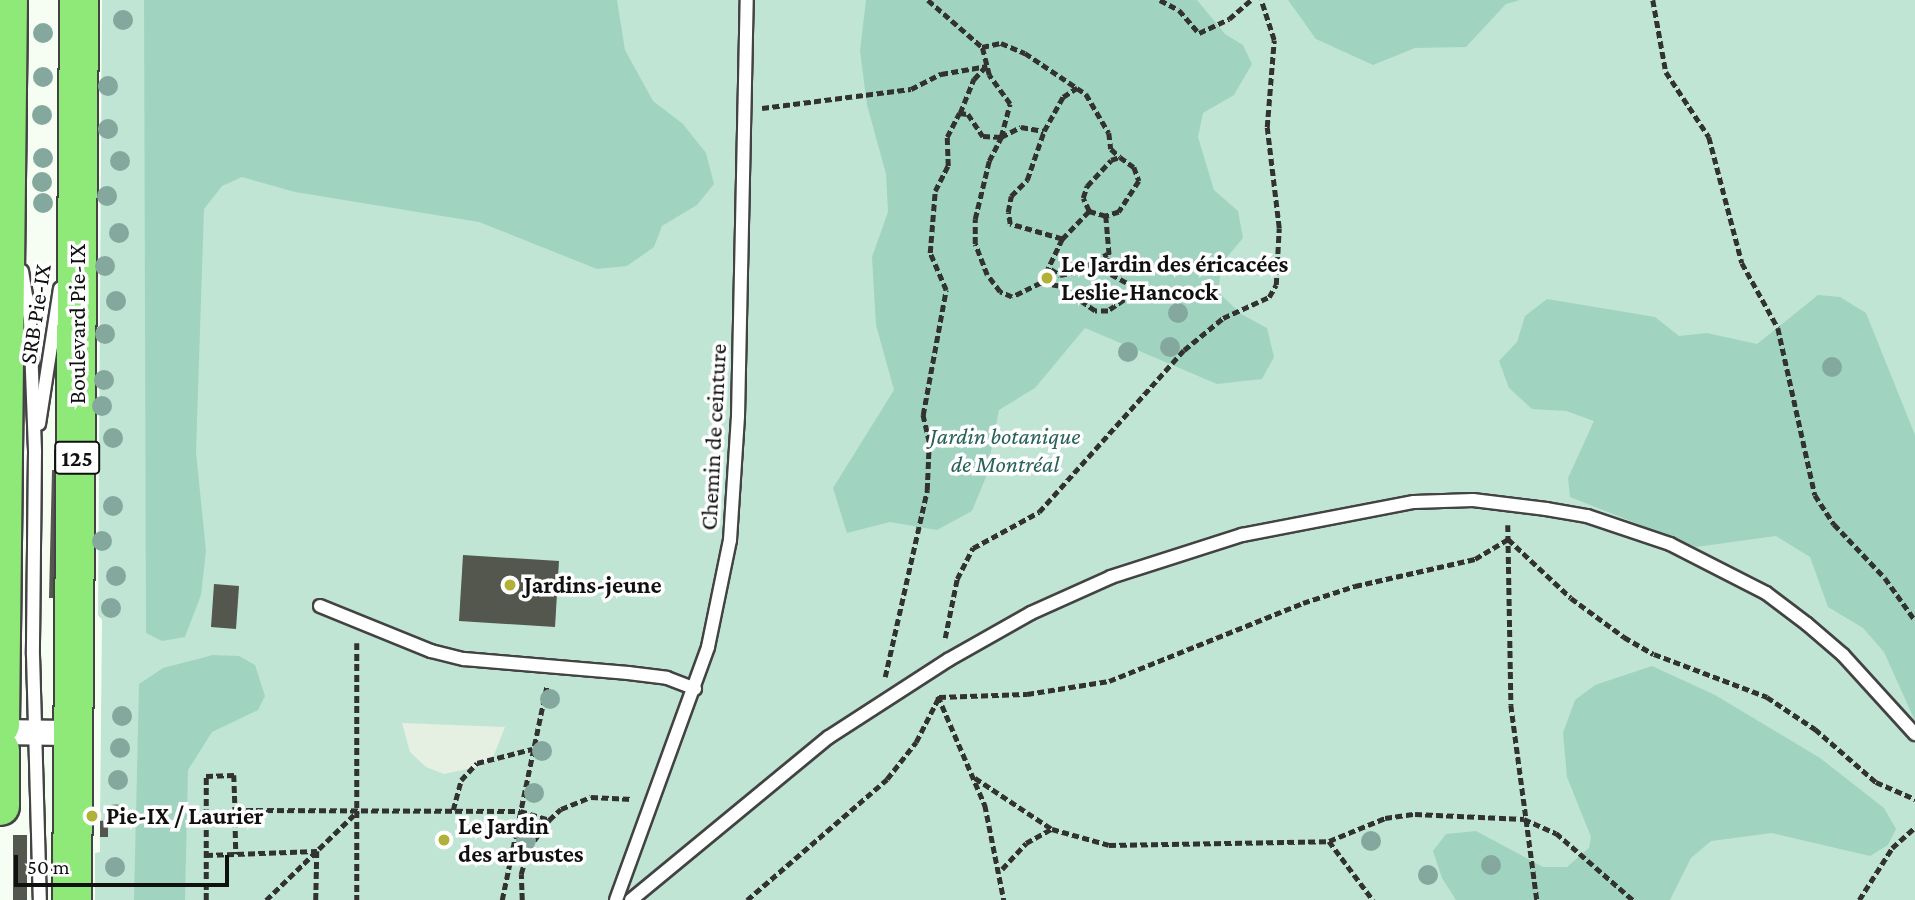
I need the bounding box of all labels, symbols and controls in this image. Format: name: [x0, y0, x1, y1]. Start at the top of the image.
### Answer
street label: Boulevard Pie-IX: [63, 244, 91, 404]
place label: Le Jardin des éricacées Leslie-Hancock: [1061, 250, 1288, 306]
street label: SRB Pie-IX: [13, 262, 57, 366]
marker: Le Jardin des éricacées Leslie-Hancock: [1039, 270, 1055, 286]
street label: Chemin de ceinture: [694, 343, 732, 531]
park label: Jardin botanique de Montréal: [930, 422, 1080, 478]
road number: 125: [52, 438, 102, 478]
place label: Jardins-jeune: [524, 571, 662, 599]
marker: Jardins-jeune: [502, 577, 518, 593]
place label: Pie-IX / Laurier: [106, 802, 264, 830]
marker: Pie-IX / Laurier: [84, 808, 100, 824]
place label: Le Jardin des arbustes: [458, 812, 584, 868]
marker: Le Jardin des arbustes: [436, 832, 452, 848]
scale bar: [18, 841, 233, 885]
text: 50 m: [27, 855, 70, 879]

